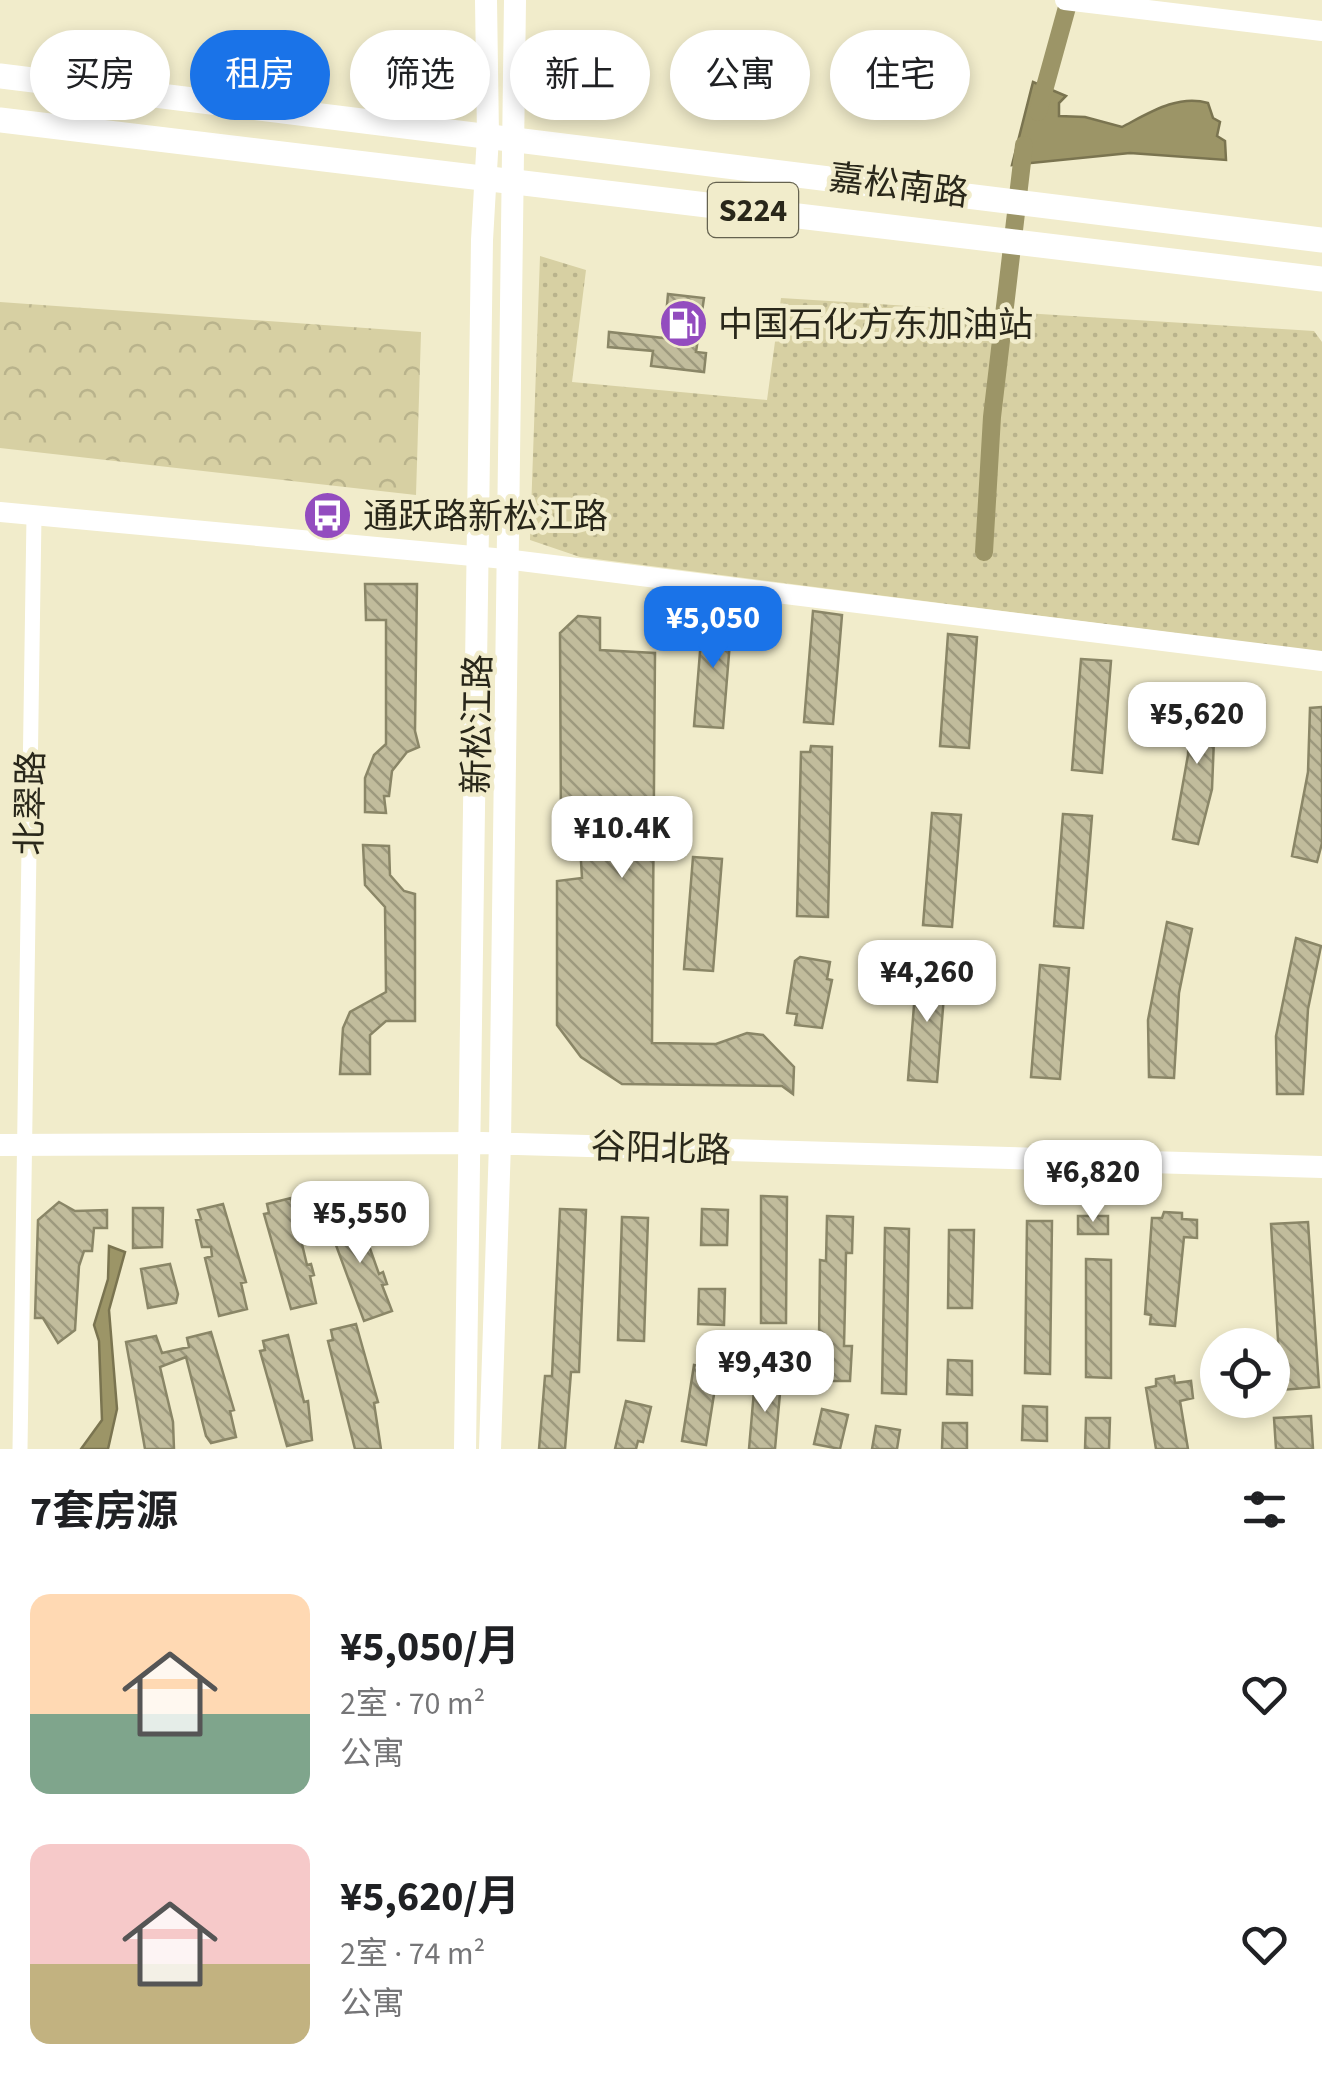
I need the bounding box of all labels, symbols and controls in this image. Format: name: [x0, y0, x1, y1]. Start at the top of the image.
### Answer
chip: 买房: [30, 30, 170, 120]
chip: 租房: [190, 30, 330, 120]
chip: 筛选: [350, 30, 490, 120]
chip: 新上: [510, 30, 650, 120]
chip: 公寓: [670, 30, 810, 120]
chip: 住宅: [830, 30, 970, 120]
street label: 嘉松南路: [826, 153, 971, 219]
road number: S224: [708, 183, 798, 237]
fuel station icon: 中国石化方东加油站: [657, 298, 709, 350]
place label: 中国石化方东加油站: [718, 300, 1033, 350]
bus stop icon: 通跃路新松江路: [302, 490, 354, 542]
place label: 通跃路新松江路: [363, 492, 608, 542]
pin: ¥5,050: [632, 586, 794, 671]
text: ¥5,050: [666, 595, 760, 641]
street label: 新松江路: [452, 654, 504, 794]
pin: ¥5,620: [1116, 682, 1278, 767]
text: ¥5,620: [1150, 691, 1244, 737]
street label: 北翠路: [5, 750, 57, 856]
pin: ¥10.4K: [541, 796, 703, 881]
text: ¥10.4K: [574, 805, 670, 851]
pin: ¥4,260: [846, 940, 1008, 1025]
text: ¥4,260: [880, 949, 974, 995]
street label: 谷阳北路: [590, 1122, 732, 1176]
pin: ¥6,820: [1012, 1140, 1174, 1225]
text: ¥6,820: [1046, 1149, 1140, 1195]
pin: ¥5,550: [279, 1181, 441, 1266]
text: ¥5,550: [313, 1190, 407, 1236]
map controls: [1200, 1328, 1290, 1418]
button: locate: [1200, 1328, 1290, 1418]
pin: ¥9,430: [684, 1330, 846, 1415]
text: ¥9,430: [718, 1339, 812, 1385]
text: 7套房源: [30, 1482, 178, 1542]
icon: filters: [1237, 1482, 1292, 1537]
text: ¥5,050/月: [340, 1617, 520, 1677]
icon: home: [110, 1634, 230, 1754]
icon: heart: [1237, 1667, 1292, 1722]
text: 2室 · 70 m²: [340, 1681, 485, 1727]
text: 公寓: [340, 1731, 404, 1777]
text: ¥5,620/月: [340, 1867, 520, 1927]
icon: home: [110, 1884, 230, 2004]
icon: heart: [1237, 1917, 1292, 1972]
text: 2室 · 74 m²: [340, 1931, 485, 1977]
text: 公寓: [340, 1981, 404, 2027]

